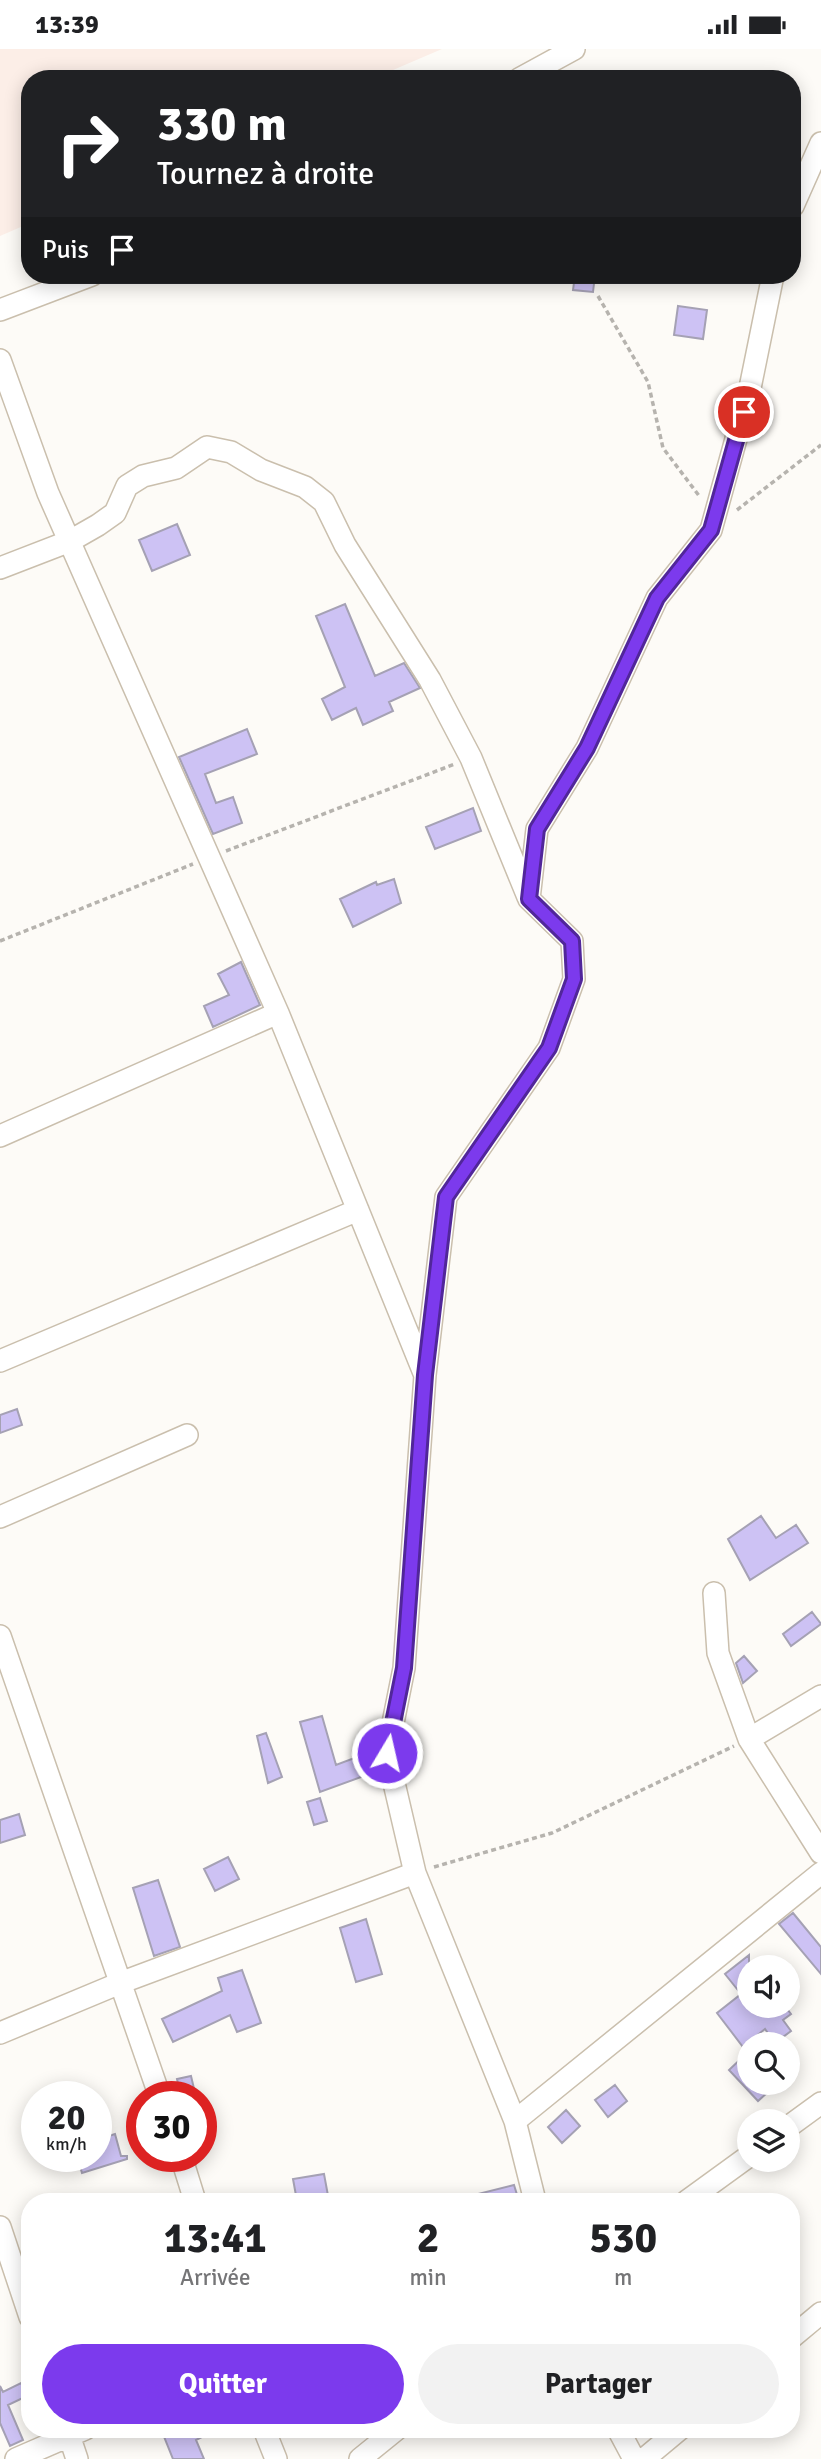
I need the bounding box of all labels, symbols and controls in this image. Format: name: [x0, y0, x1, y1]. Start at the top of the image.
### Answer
text: 13:39: [35, 9, 99, 41]
text: 330 m: [157, 94, 287, 154]
icon: right: [42, 98, 133, 189]
text: Tournez à droite: [157, 154, 374, 193]
icon: arrive: [103, 231, 141, 269]
text: Puis: [42, 234, 89, 266]
pin: [714, 382, 774, 442]
icon: arrive: [725, 393, 763, 431]
position arrow: [350, 1716, 424, 1790]
map controls: [737, 1955, 800, 2172]
button: sound: [737, 1955, 800, 2018]
button: search: [737, 2032, 800, 2095]
speed limit sign: 30: [126, 2081, 217, 2172]
text: 20: [48, 2096, 85, 2139]
button: layers: [737, 2109, 800, 2172]
text: km/h: [46, 2133, 87, 2155]
text: 13:41: [164, 2213, 267, 2264]
text: 2: [417, 2213, 439, 2264]
text: 530: [589, 2213, 657, 2264]
text: Arrivée: [180, 2263, 251, 2292]
text: min: [409, 2263, 447, 2292]
text: m: [614, 2263, 632, 2292]
button: Quitter: [42, 2344, 404, 2424]
button: Partager: [418, 2344, 779, 2424]

